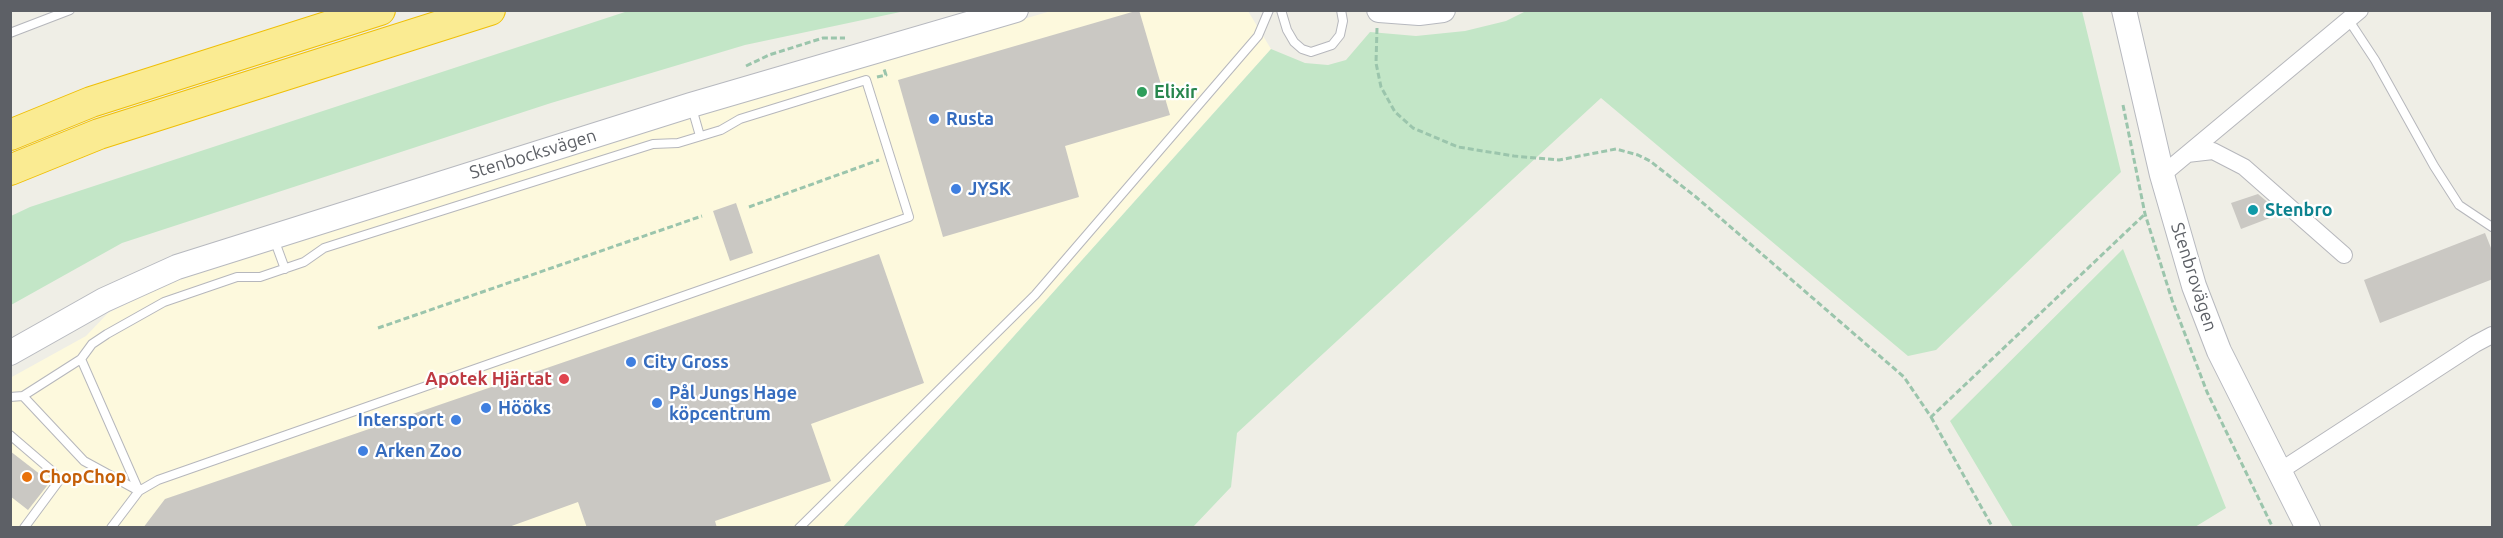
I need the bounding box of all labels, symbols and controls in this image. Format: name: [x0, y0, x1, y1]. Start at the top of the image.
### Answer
place label: Elixir: [1154, 81, 1197, 103]
marker: Elixir: [1135, 85, 1149, 99]
place label: Rusta: [946, 108, 994, 130]
marker: Rusta: [927, 112, 941, 126]
street label: Stenbocksvägen: [467, 124, 599, 184]
place label: JYSK: [968, 178, 1011, 200]
marker: JYSK: [949, 182, 963, 196]
place label: Stenbro: [2265, 199, 2332, 221]
marker: Stenbro: [2246, 203, 2260, 217]
street label: Stenbrovägen: [2166, 220, 2222, 334]
place label: City Gross: [643, 351, 729, 373]
marker: City Gross: [624, 355, 638, 369]
place label: Apotek Hjärtat: [425, 368, 552, 390]
marker: Apotek Hjärtat: [557, 372, 571, 386]
place label: Pål Jungs Hage köpcentrum: [669, 382, 797, 424]
marker: Pål Jungs Hage köpcentrum: [650, 396, 664, 410]
place label: Hööks: [498, 397, 551, 419]
marker: Hööks: [479, 401, 493, 415]
place label: Intersport: [358, 409, 444, 431]
marker: Intersport: [449, 413, 463, 427]
place label: Arken Zoo: [375, 440, 462, 462]
marker: Arken Zoo: [356, 444, 370, 458]
place label: ChopChop: [39, 466, 126, 488]
marker: ChopChop: [20, 470, 34, 484]

